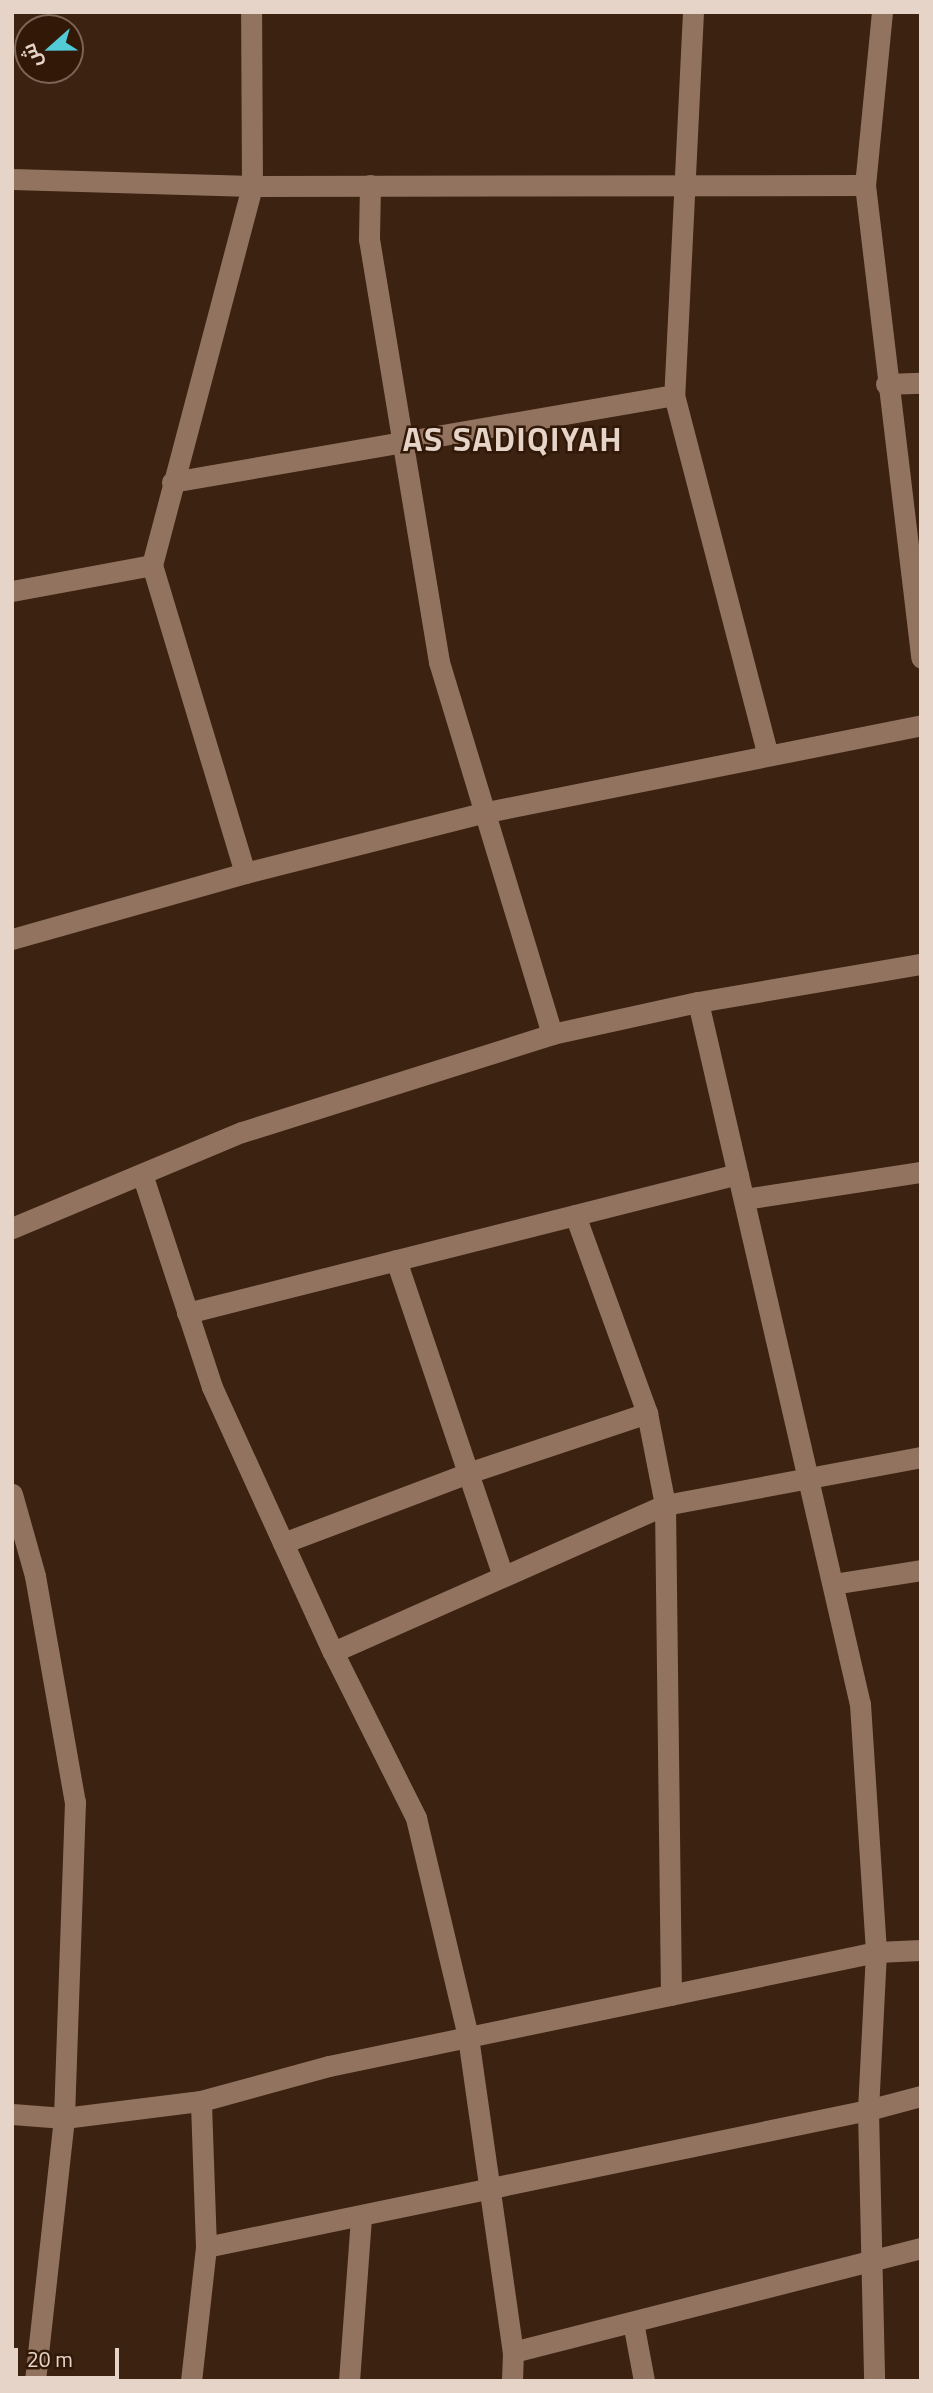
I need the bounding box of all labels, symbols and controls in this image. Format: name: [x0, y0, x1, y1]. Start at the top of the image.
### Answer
north arrow: [14, 14, 84, 84]
text: ش: [10, 38, 52, 74]
district label: AS SADIQIYAH: [404, 420, 622, 458]
scale bar: [18, 2334, 122, 2378]
text: 20 m: [27, 2340, 73, 2379]

